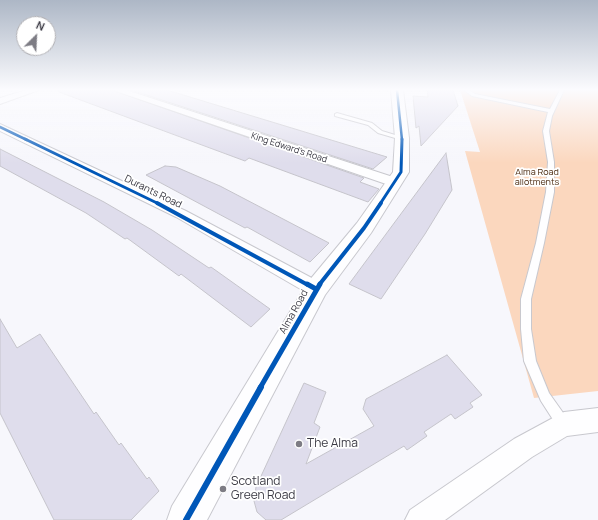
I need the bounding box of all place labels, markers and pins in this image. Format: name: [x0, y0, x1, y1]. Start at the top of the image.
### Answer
place label: The Alma: [307, 437, 358, 451]
marker: The Alma: [294, 439, 304, 449]
place label: Scotland Green Road: [231, 475, 295, 503]
marker: Scotland Green Road: [218, 484, 228, 494]

